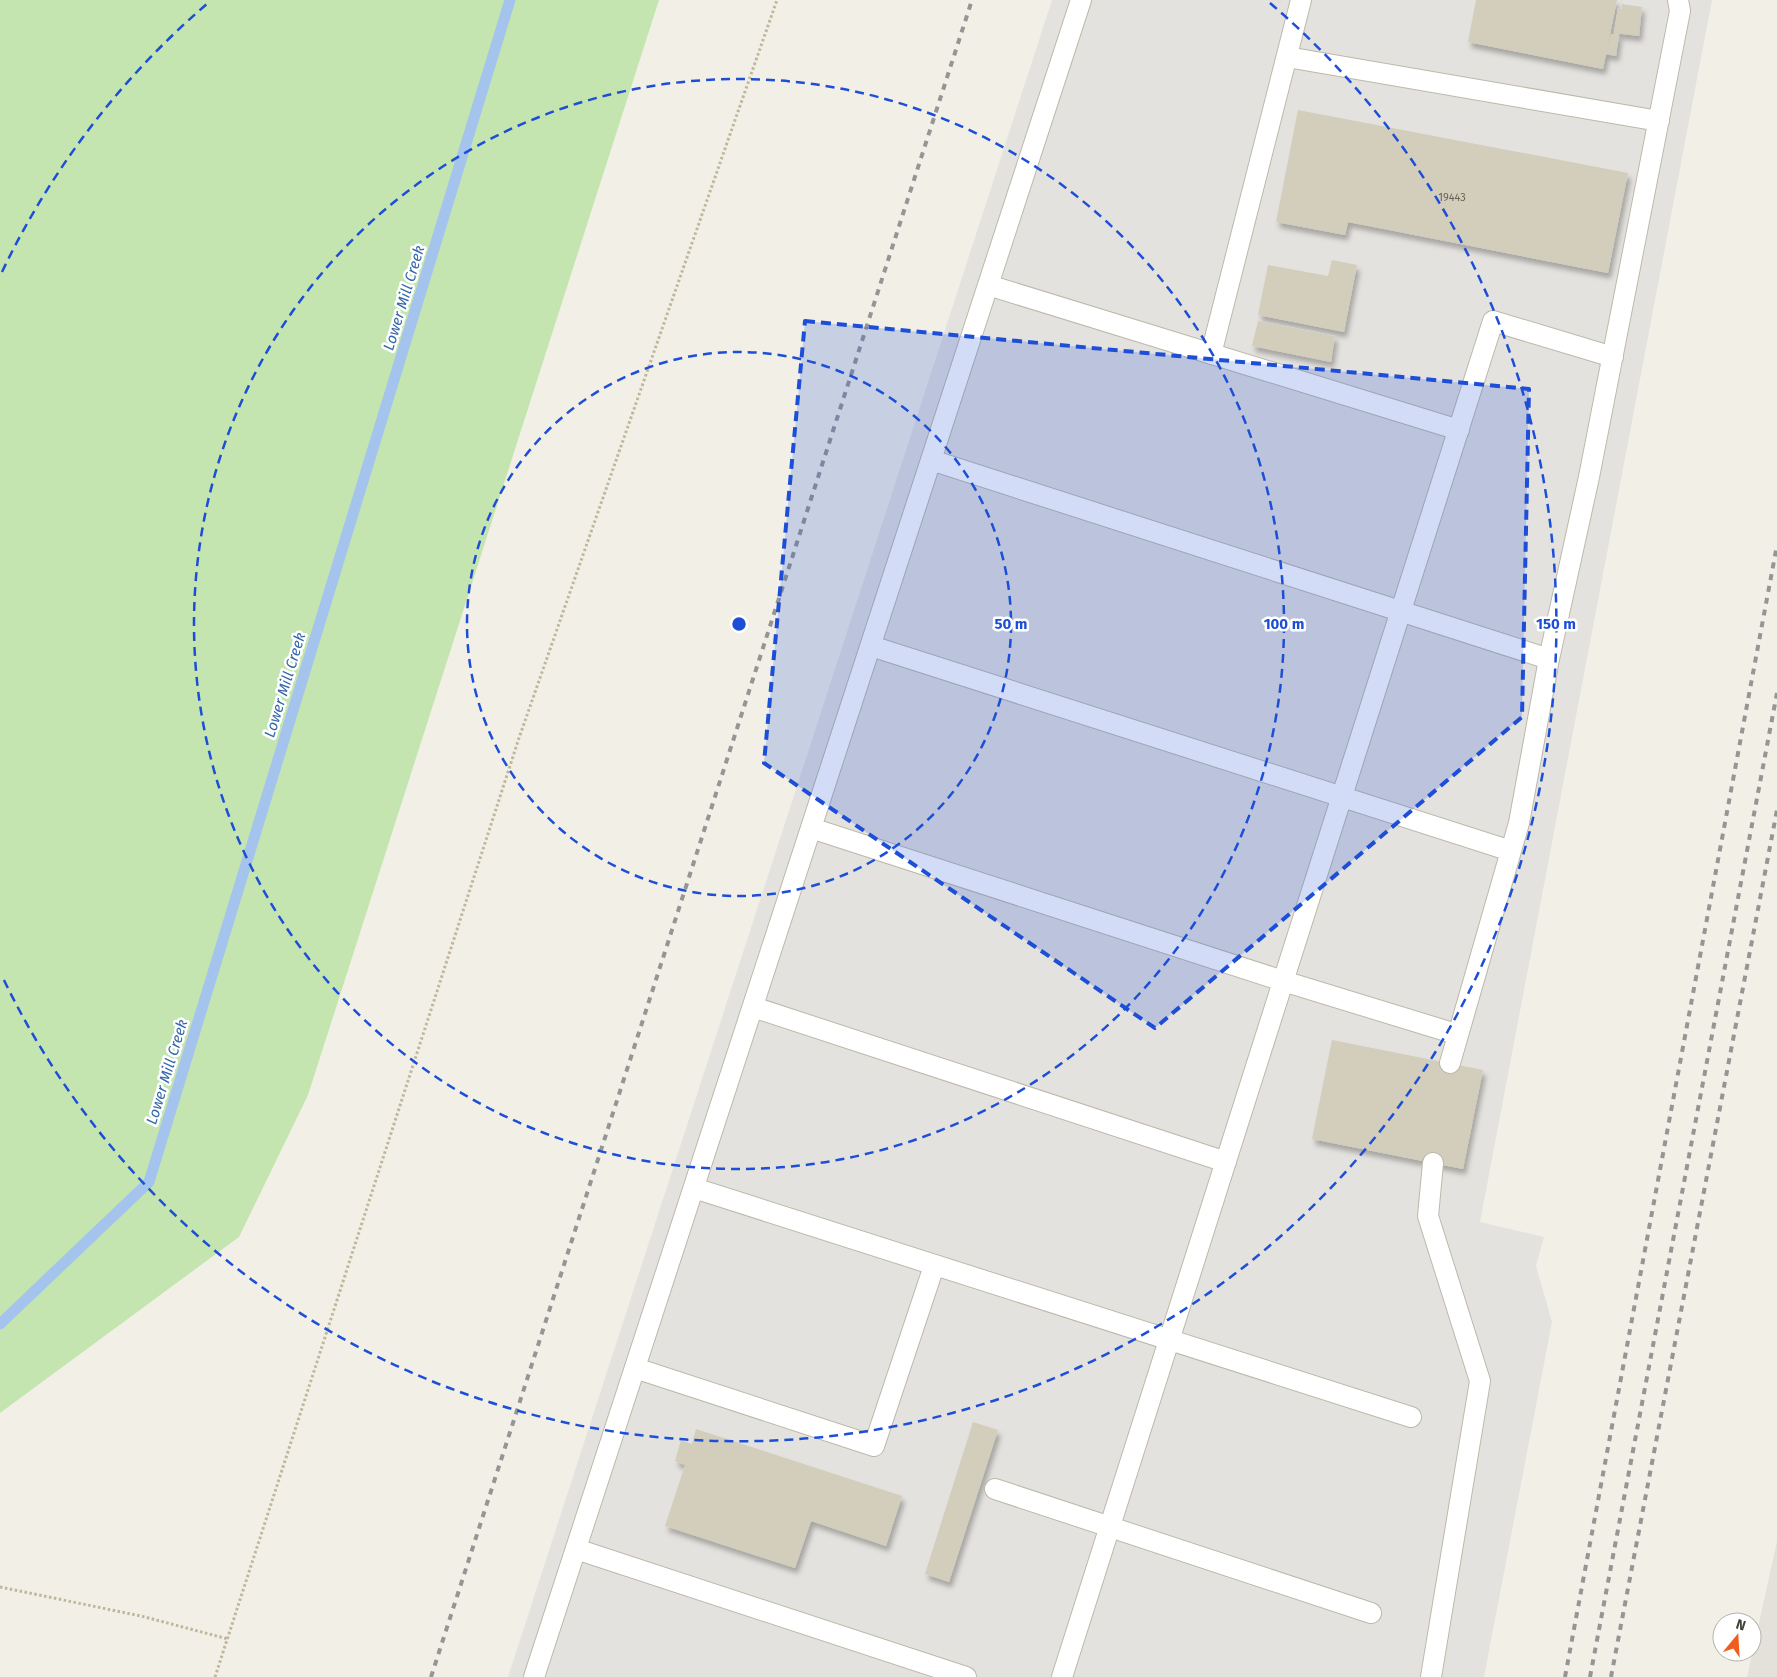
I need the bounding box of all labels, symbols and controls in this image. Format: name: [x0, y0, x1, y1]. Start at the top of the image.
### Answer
house number: 19443: [1438, 191, 1466, 204]
water label: Lower Mill Creek: [379, 243, 429, 353]
centre of rings: [730, 615, 748, 633]
text: 50 m: [994, 615, 1028, 633]
text: 100 m: [1264, 615, 1304, 633]
text: 150 m: [1536, 615, 1576, 633]
water label: Lower Mill Creek: [260, 630, 310, 740]
water label: Lower Mill Creek: [142, 1017, 192, 1127]
north arrow: [1712, 1612, 1762, 1662]
text: N: [1734, 1616, 1748, 1635]

